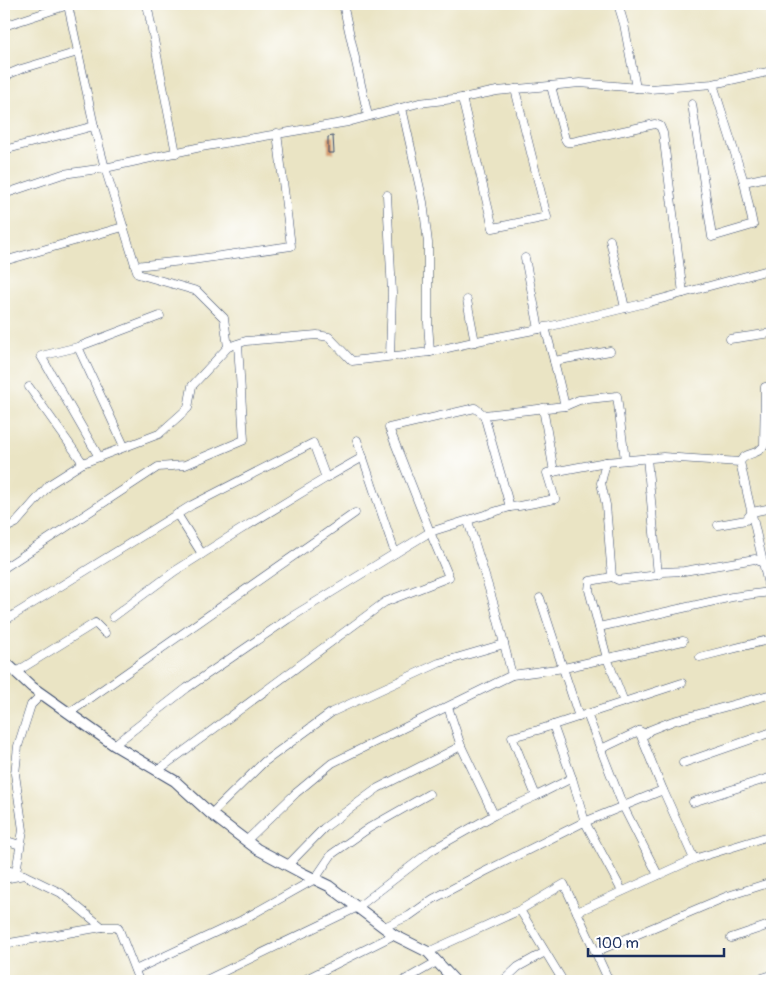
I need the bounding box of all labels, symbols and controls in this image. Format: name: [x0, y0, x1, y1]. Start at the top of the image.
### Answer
scale bar: [588, 925, 725, 957]
text: 100 m: [596, 934, 639, 953]

